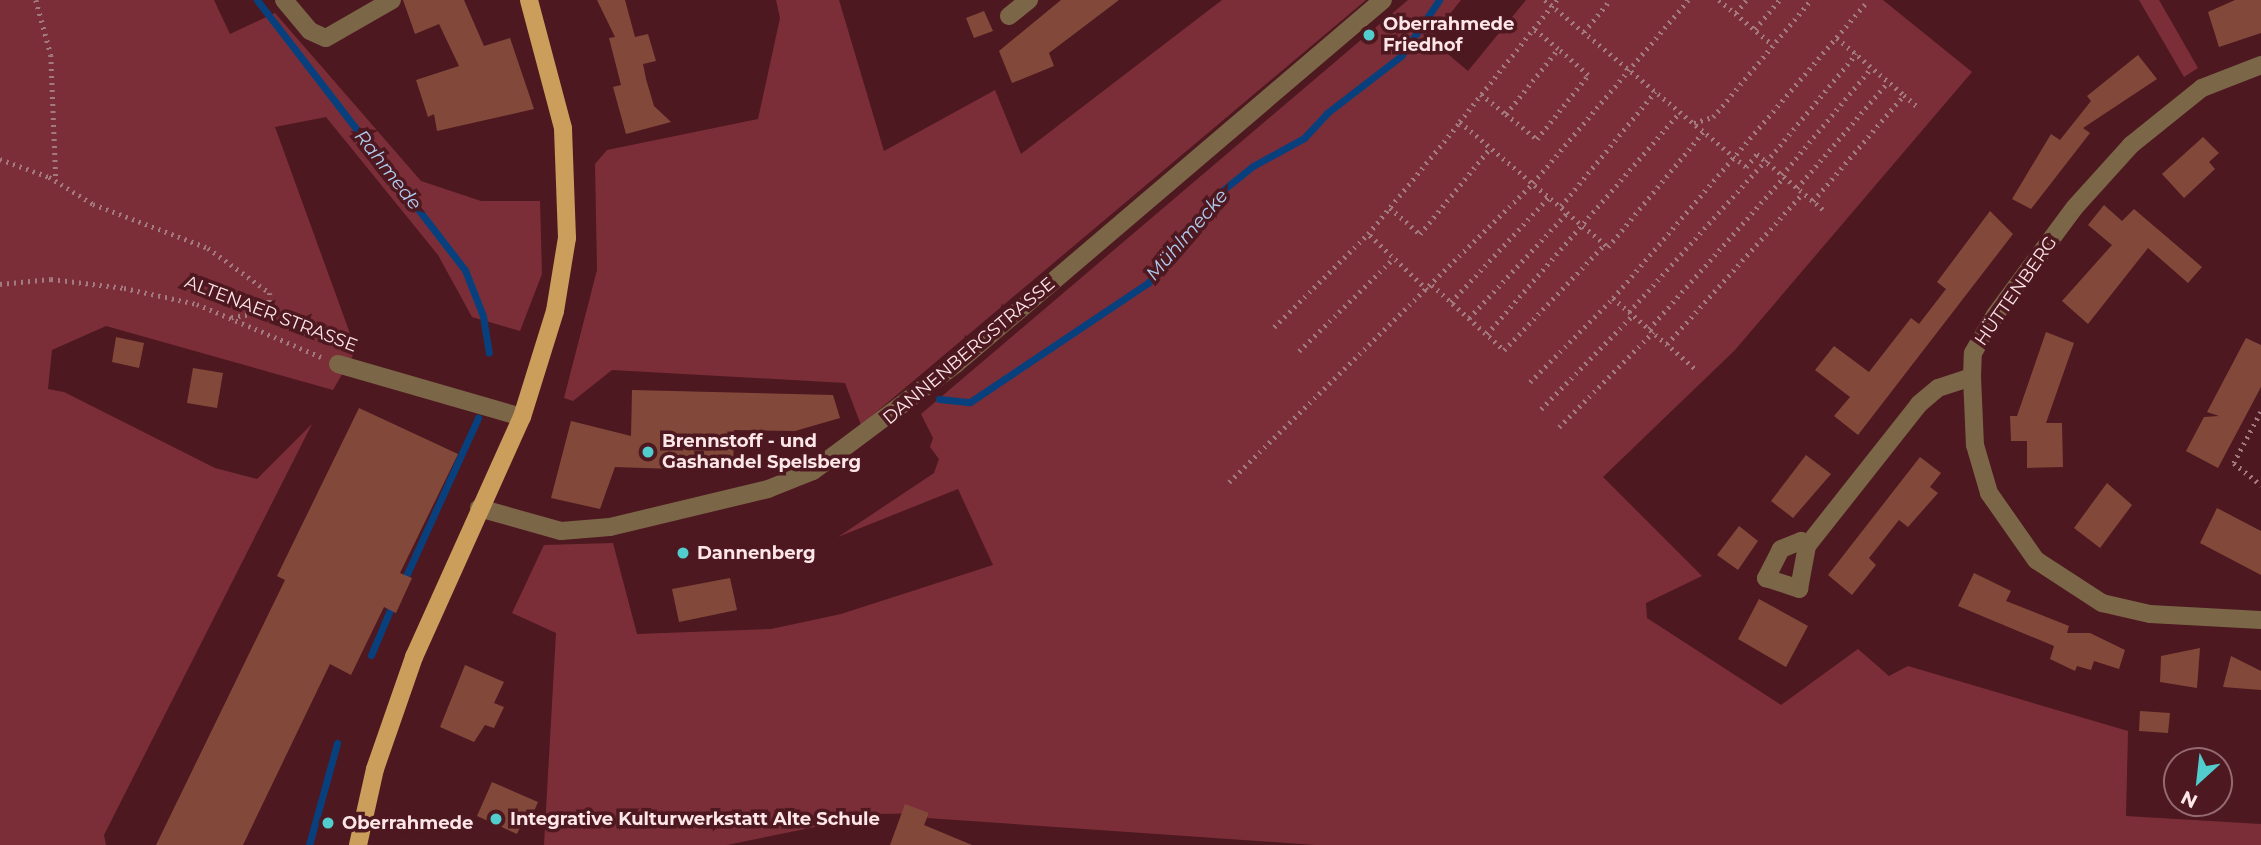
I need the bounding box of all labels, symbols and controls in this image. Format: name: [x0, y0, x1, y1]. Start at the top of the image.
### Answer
place label: Oberrahmede Friedhof: [1383, 14, 1514, 56]
marker: Oberrahmede Friedhof: [1361, 27, 1377, 43]
water label: Rahmede: [350, 125, 426, 215]
water label: Mühlmecke: [1141, 185, 1233, 285]
street label: HÜTTENBERG: [1970, 232, 2062, 350]
street label: ALTENAER STRASSE: [182, 271, 360, 357]
street label: DANNENBERGSTRASSE: [879, 273, 1059, 429]
place label: Brennstoff - und Gashandel Spelsberg: [662, 431, 861, 474]
marker: Brennstoff - und Gashandel Spelsberg: [640, 444, 656, 460]
place label: Dannenberg: [697, 542, 816, 564]
marker: Dannenberg: [675, 545, 691, 561]
north arrow: [2163, 747, 2233, 817]
text: N: [2177, 786, 2201, 813]
place label: Integrative Kulturwerkstatt Alte Schule: [510, 808, 880, 830]
marker: Integrative Kulturwerkstatt Alte Schule: [488, 811, 504, 827]
place label: Oberrahmede: [342, 812, 473, 834]
marker: Oberrahmede: [320, 815, 336, 831]

